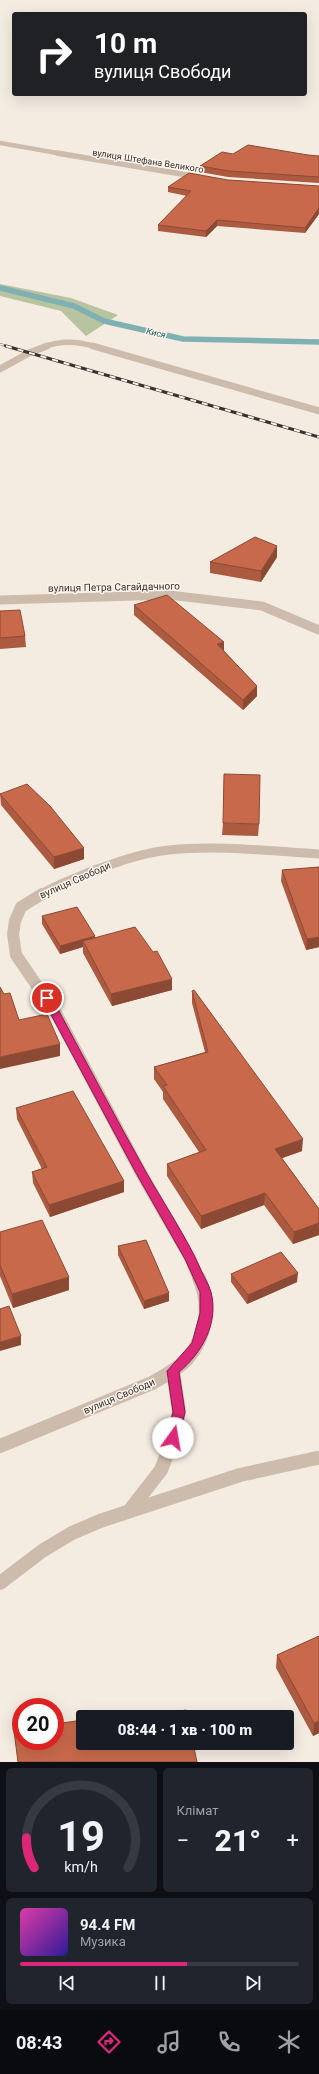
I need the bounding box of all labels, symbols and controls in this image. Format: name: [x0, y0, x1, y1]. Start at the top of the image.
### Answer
text: 10 m: [94, 27, 157, 60]
icon: right: [28, 28, 80, 80]
text: вулиця Свободи: [94, 61, 231, 82]
street label: вулиця Штефана Великого: [92, 147, 204, 175]
water label: Кися: [145, 326, 167, 340]
street label: вулиця Петра Сагайдачного: [48, 580, 180, 594]
street label: вулиця Свободи: [38, 859, 112, 901]
pin: [30, 981, 64, 1015]
icon: arrive: [36, 987, 58, 1009]
street label: вулиця Свободи: [82, 1376, 156, 1416]
position arrow: [152, 1417, 194, 1459]
speed limit sign: 20: [12, 1698, 64, 1750]
text: 08:44 · 1 хв · 100 m: [118, 1721, 252, 1739]
text: Клімат: [177, 1803, 218, 1818]
text: 19: [57, 1812, 105, 1861]
text: 21°: [215, 1823, 261, 1858]
text: −: [177, 1828, 189, 1853]
text: +: [287, 1828, 299, 1853]
text: km/h: [64, 1859, 98, 1875]
text: 94.4 FM: [80, 1916, 135, 1934]
text: Музика: [80, 1934, 126, 1949]
icon: previous: [56, 1972, 78, 1994]
icon: pause: [149, 1972, 171, 1994]
icon: next: [242, 1972, 264, 1994]
icon: directions: [95, 2028, 123, 2056]
icon: music: [155, 2028, 183, 2056]
icon: phone: [215, 2028, 243, 2056]
icon: climate: [275, 2028, 303, 2056]
text: 08:43: [16, 2032, 62, 2053]

